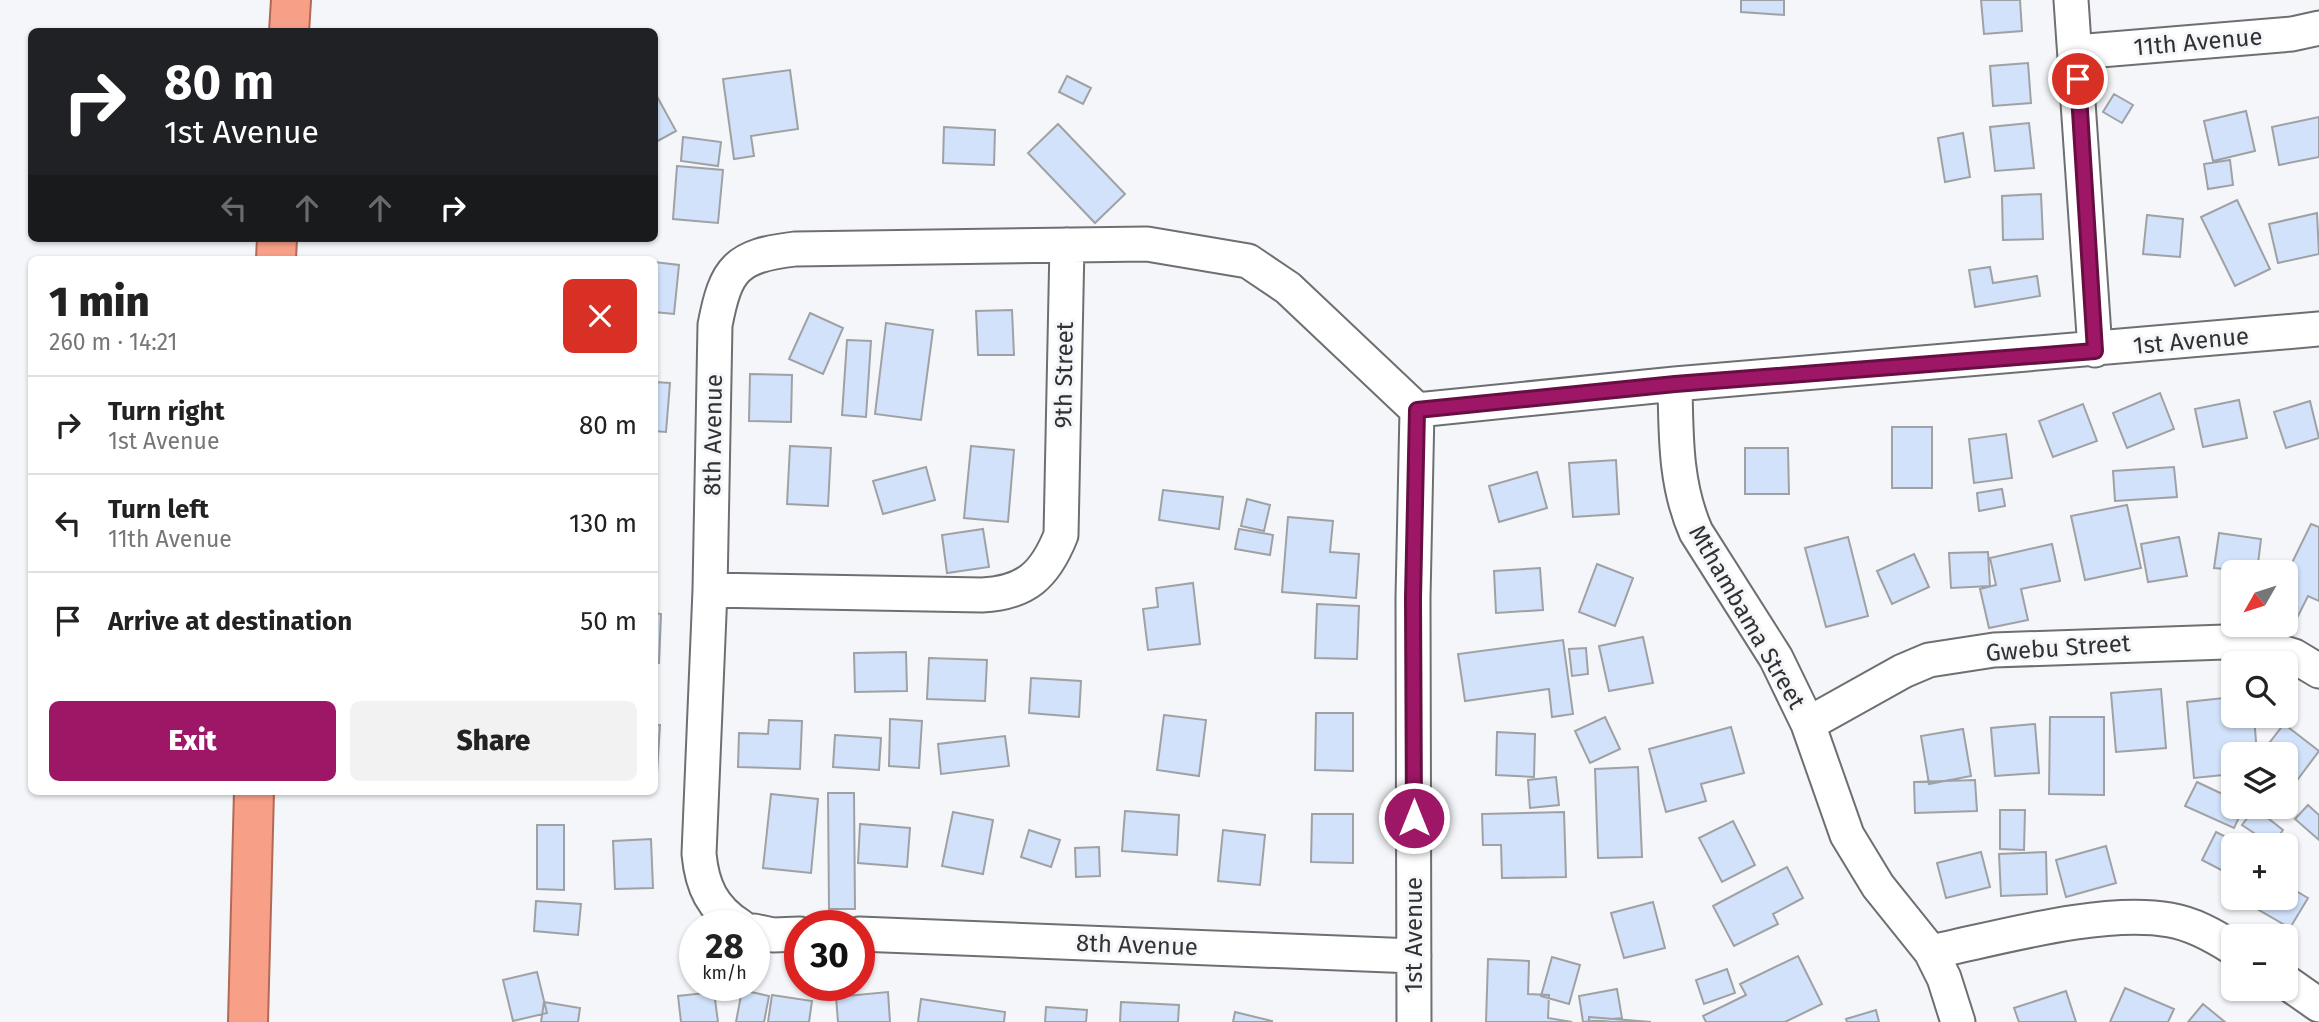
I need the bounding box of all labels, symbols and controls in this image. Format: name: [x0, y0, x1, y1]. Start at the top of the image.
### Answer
street label: 11th Avenue: [2132, 22, 2264, 62]
pin: [2048, 49, 2108, 109]
text: 80 m: [164, 53, 274, 112]
icon: right: [49, 56, 140, 147]
icon: arrive: [2059, 60, 2097, 98]
text: 1st Avenue: [164, 113, 319, 151]
icon: left: [215, 189, 253, 227]
icon: ahead: [288, 189, 326, 227]
icon: ahead: [361, 189, 399, 227]
icon: right: [434, 189, 472, 227]
text: 1 min: [49, 277, 150, 327]
button: close: [563, 279, 637, 353]
street label: 9th Street: [1049, 321, 1079, 429]
street label: 1st Avenue: [2132, 322, 2250, 360]
text: 260 m · 14:21: [49, 328, 177, 356]
street label: 8th Avenue: [698, 374, 728, 496]
text: Turn right: [108, 396, 225, 427]
icon: right: [49, 406, 87, 444]
text: 80 m: [579, 410, 637, 441]
text: 1st Avenue: [108, 427, 219, 455]
text: Turn left: [108, 494, 209, 525]
icon: left: [49, 504, 87, 542]
text: 130 m: [569, 508, 637, 539]
street label: Mthambama Street: [1683, 520, 1811, 714]
text: 11th Avenue: [108, 525, 232, 553]
north arrow: [2221, 560, 2298, 637]
map controls: [2221, 560, 2298, 1001]
icon: arrive: [49, 602, 87, 640]
text: Arrive at destination: [108, 606, 352, 637]
text: 50 m: [580, 606, 637, 637]
street label: Gwebu Street: [1985, 629, 2132, 667]
button: search: [2221, 651, 2298, 728]
button: Exit: [49, 701, 336, 781]
button: Share: [350, 701, 637, 781]
button: layers: [2221, 742, 2298, 819]
position arrow: [1377, 781, 1451, 855]
button: +: [2221, 833, 2298, 910]
street label: 1st Avenue: [1400, 877, 1428, 993]
speed limit sign: 30: [784, 910, 875, 1001]
button: −: [2221, 924, 2298, 1001]
text: 28: [705, 925, 744, 967]
street label: 8th Avenue: [1076, 929, 1198, 961]
text: km/h: [702, 962, 747, 984]

